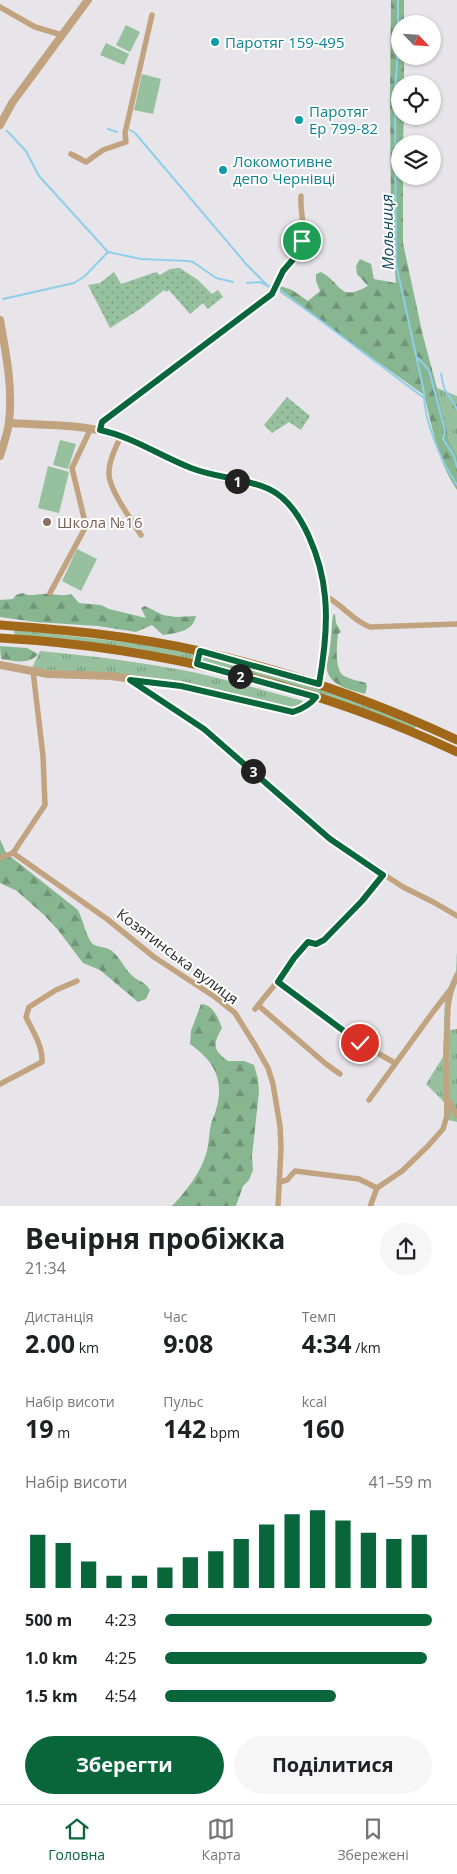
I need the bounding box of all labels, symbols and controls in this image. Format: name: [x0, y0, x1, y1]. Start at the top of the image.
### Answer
north arrow: [391, 15, 441, 65]
map controls: [391, 15, 441, 185]
place label: Паротяг 159-495: [225, 32, 344, 52]
marker: Паротяг 159-495: [209, 36, 221, 48]
button: locate: [391, 75, 441, 125]
place label: Паротяг Ер 799-82: [309, 101, 378, 138]
marker: Паротяг Ер 799-82: [293, 114, 305, 126]
button: layers: [391, 135, 441, 185]
place label: Локомотивне депо Чернівці: [233, 151, 335, 188]
marker: Локомотивне депо Чернівці: [217, 164, 229, 176]
water label: Мольниця: [375, 194, 399, 270]
pin: [281, 220, 323, 262]
icon: arrive: [288, 227, 316, 255]
pin: 1: [224, 468, 250, 494]
text: 1: [233, 472, 242, 491]
place label: Школа №16: [57, 512, 143, 532]
marker: Школа №16: [41, 516, 53, 528]
pin: 2: [228, 664, 252, 688]
text: 2: [236, 667, 245, 686]
pin: 3: [240, 758, 266, 784]
text: 3: [249, 762, 258, 781]
street label: Козятинська вулиця: [113, 904, 243, 1008]
pin: [339, 1022, 381, 1064]
icon: check: [346, 1029, 374, 1057]
text: Вечірня пробіжка: [25, 1219, 285, 1257]
button: share: [380, 1223, 432, 1275]
text: 21:34: [25, 1257, 66, 1279]
text: Дистанція: [25, 1307, 93, 1326]
text: Час: [163, 1307, 188, 1326]
text: Темп: [302, 1307, 336, 1326]
text: 2.00: [25, 1326, 75, 1360]
text: 9:08: [163, 1326, 213, 1360]
text: 4:34: [302, 1326, 352, 1360]
text: km: [75, 1338, 99, 1357]
text: /km: [352, 1338, 381, 1357]
text: Набір висоти: [25, 1392, 115, 1411]
text: Пульс: [163, 1392, 204, 1411]
text: kcal: [302, 1392, 327, 1411]
text: 19: [25, 1411, 54, 1445]
text: 142: [163, 1411, 206, 1445]
text: 160: [302, 1411, 345, 1445]
text: m: [54, 1423, 70, 1442]
text: bpm: [206, 1423, 240, 1442]
text: Набір висоти: [25, 1471, 128, 1493]
text: 41–59 m: [368, 1471, 432, 1493]
text: 500 m: [25, 1609, 72, 1631]
text: 4:23: [105, 1609, 137, 1631]
text: 1.0 km: [25, 1647, 78, 1669]
text: 4:25: [105, 1647, 137, 1669]
text: 1.5 km: [25, 1685, 78, 1707]
text: 4:54: [105, 1685, 137, 1707]
button: Зберегти: [25, 1736, 224, 1794]
button: Поділитися: [234, 1736, 432, 1794]
tab: Головна: [48, 1815, 105, 1864]
tab: Карта: [202, 1815, 241, 1864]
tab: Збережені: [337, 1815, 409, 1864]

